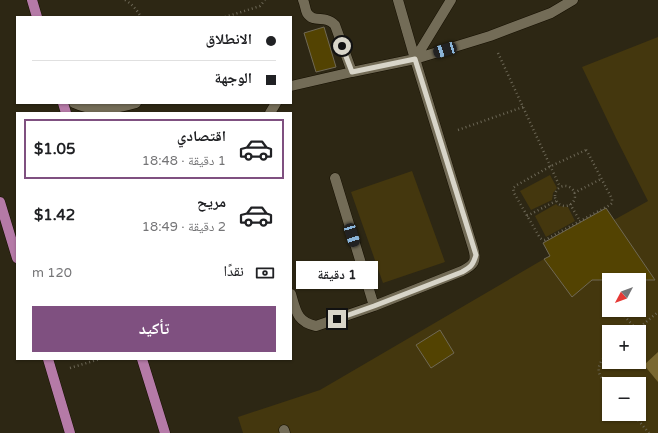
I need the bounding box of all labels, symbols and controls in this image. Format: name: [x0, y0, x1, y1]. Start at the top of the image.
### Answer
text: الانطلاق: [206, 30, 252, 48]
route start: [333, 37, 351, 55]
car: [432, 41, 458, 59]
text: الوجهة: [214, 69, 252, 87]
text: اقتصادي: [177, 127, 226, 145]
icon: car: [238, 131, 274, 167]
text: $1.05: [34, 140, 75, 158]
text: 1 دقيقة · 18:48: [142, 153, 226, 169]
text: مريح: [197, 193, 226, 211]
icon: car: [238, 197, 274, 233]
text: $1.42: [34, 206, 75, 224]
text: 2 دقيقة · 18:49: [142, 219, 226, 235]
car: [343, 222, 361, 248]
callout: 1 دقيقة: [296, 261, 378, 289]
text: نقدًا: [223, 262, 244, 280]
icon: cash: [254, 262, 276, 284]
text: 120 m: [32, 265, 72, 281]
text: 1 دقيقة: [318, 267, 356, 283]
north arrow: [602, 273, 646, 317]
map controls: [602, 273, 646, 421]
button: تأكيد: [32, 306, 276, 352]
route end: [328, 310, 346, 328]
button: +: [602, 325, 646, 369]
button: −: [602, 377, 646, 421]

